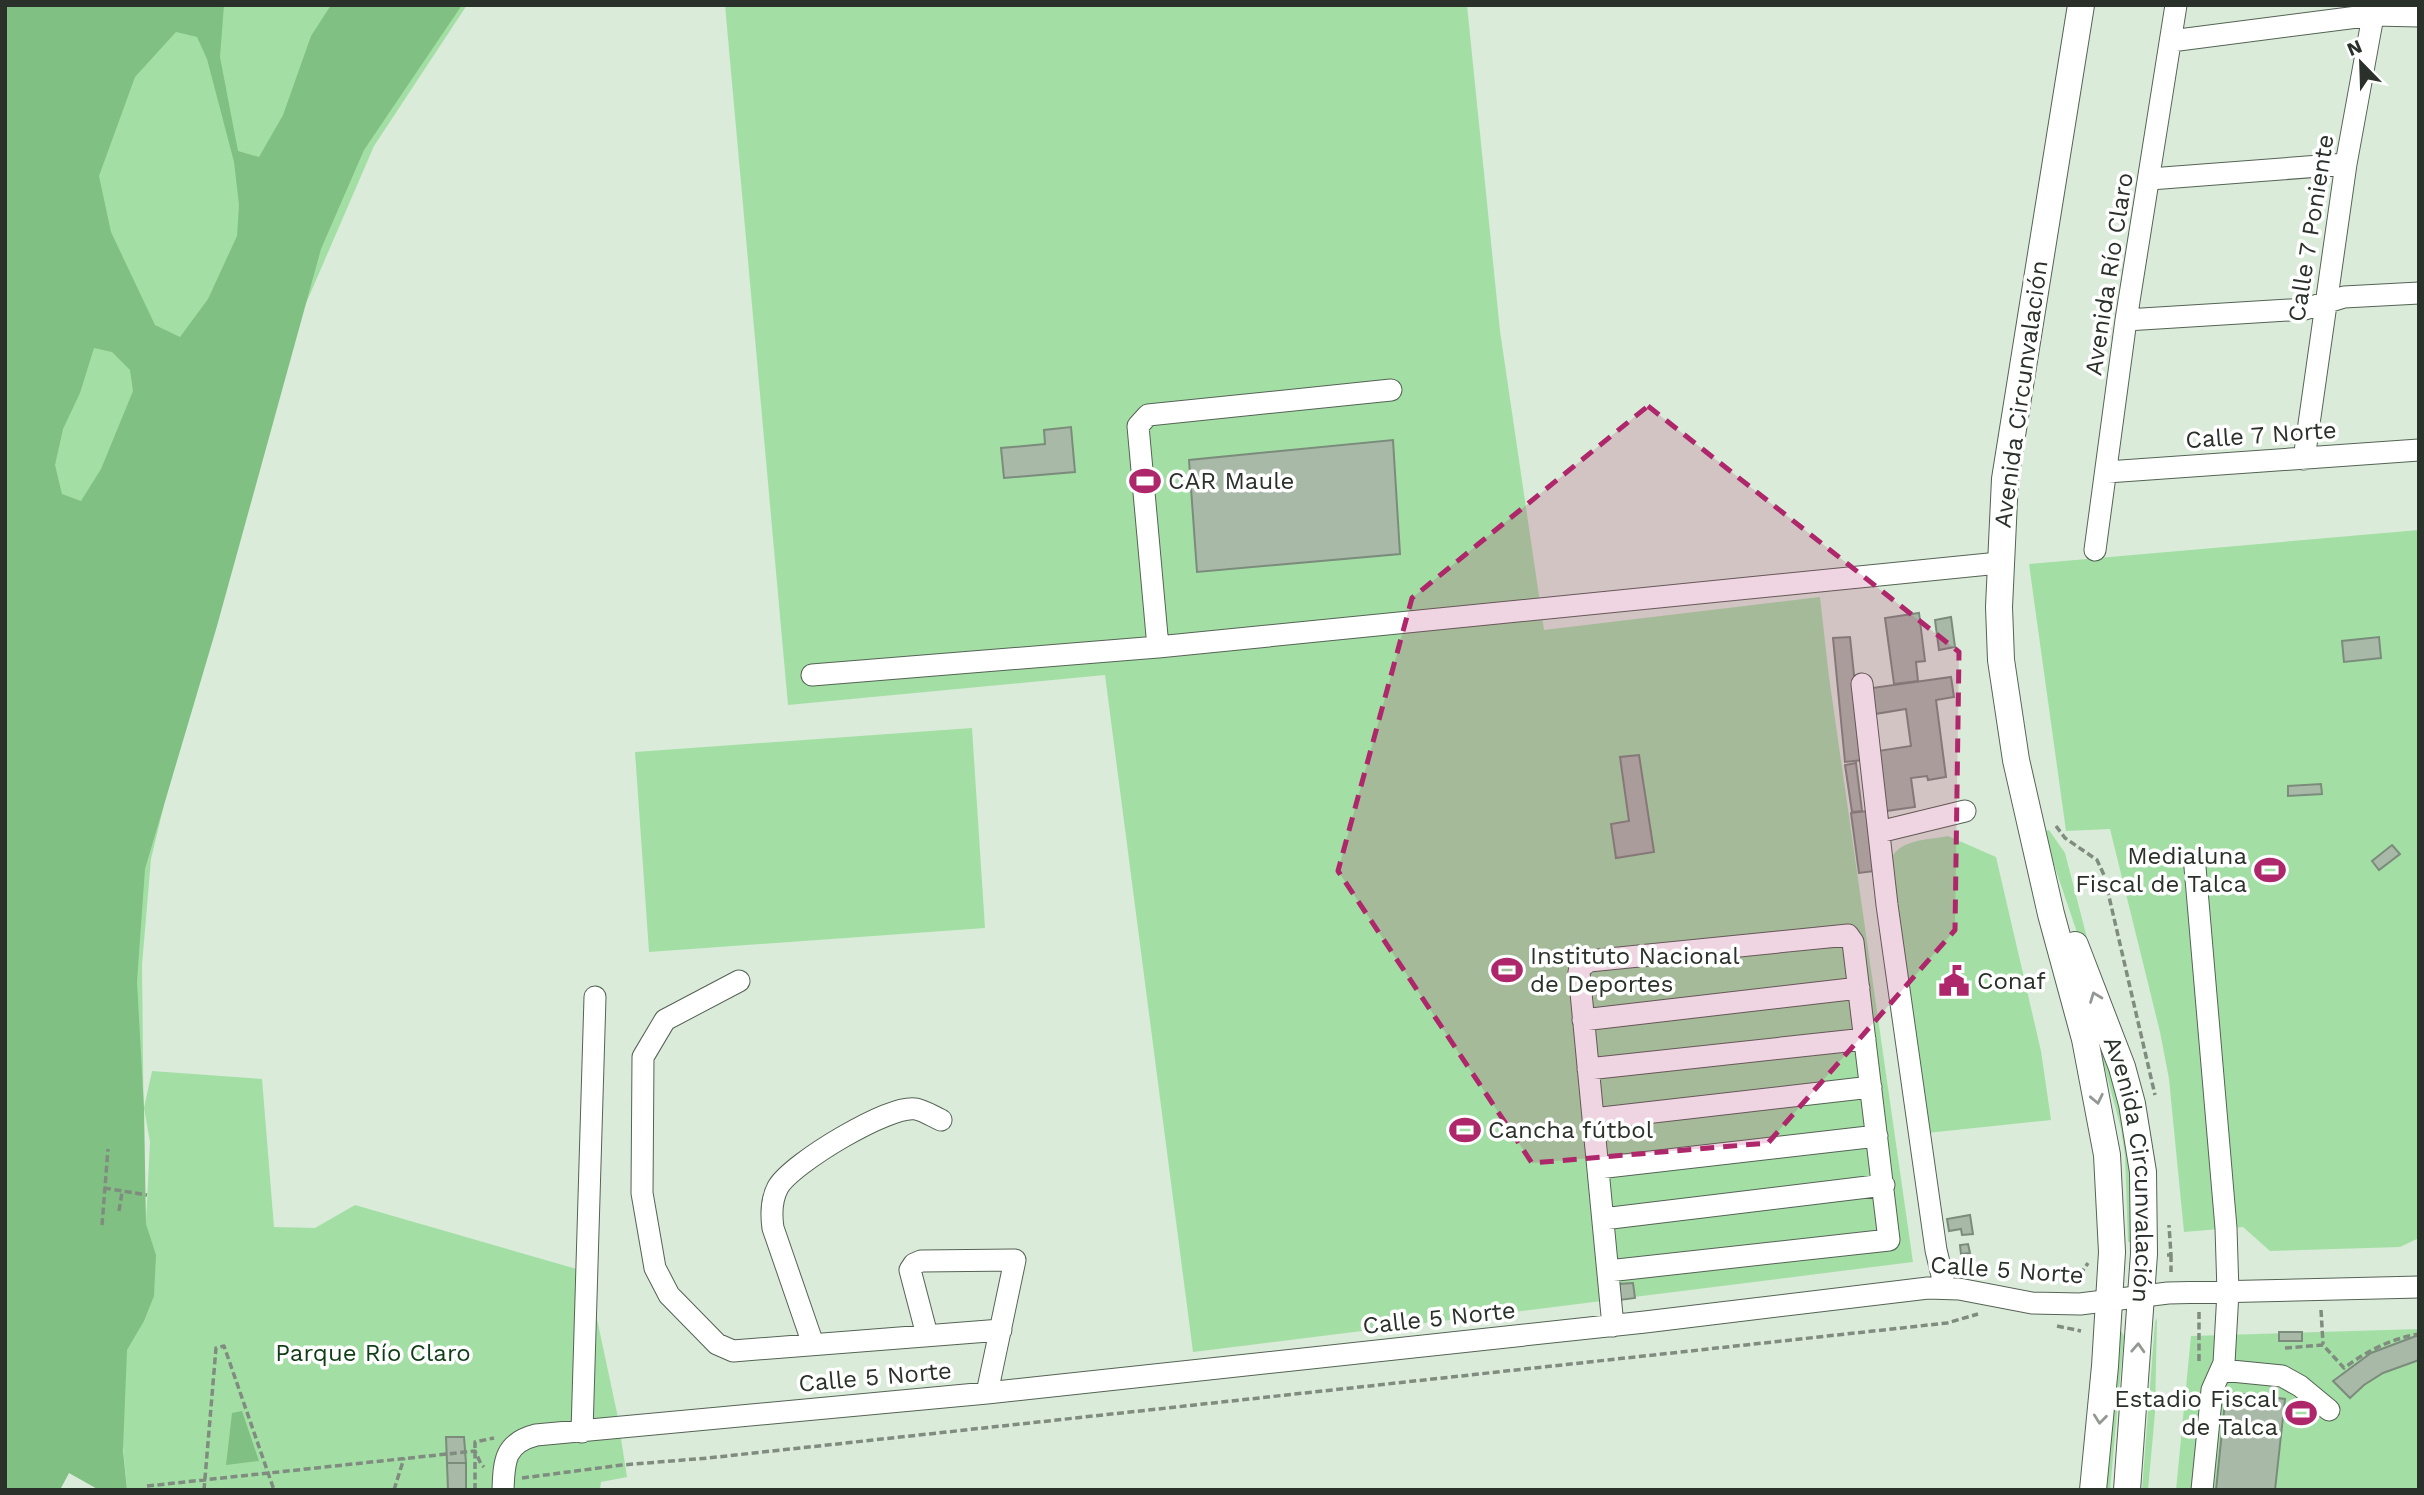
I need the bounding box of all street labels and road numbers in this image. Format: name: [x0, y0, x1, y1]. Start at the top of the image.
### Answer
street label: Calle 7 Poniente: [2282, 132, 2340, 324]
street label: Avenida Río Claro: [2079, 171, 2139, 377]
street label: Avenida Circunvalación: [1988, 259, 2054, 529]
street label: Calle 7 Norte: [2184, 416, 2338, 454]
street label: Avenida Circunvalación: [2098, 1032, 2158, 1304]
street label: Calle 5 Norte: [1929, 1251, 2085, 1289]
street label: Calle 5 Norte: [1361, 1296, 1517, 1340]
street label: Calle 5 Norte: [797, 1356, 953, 1398]

